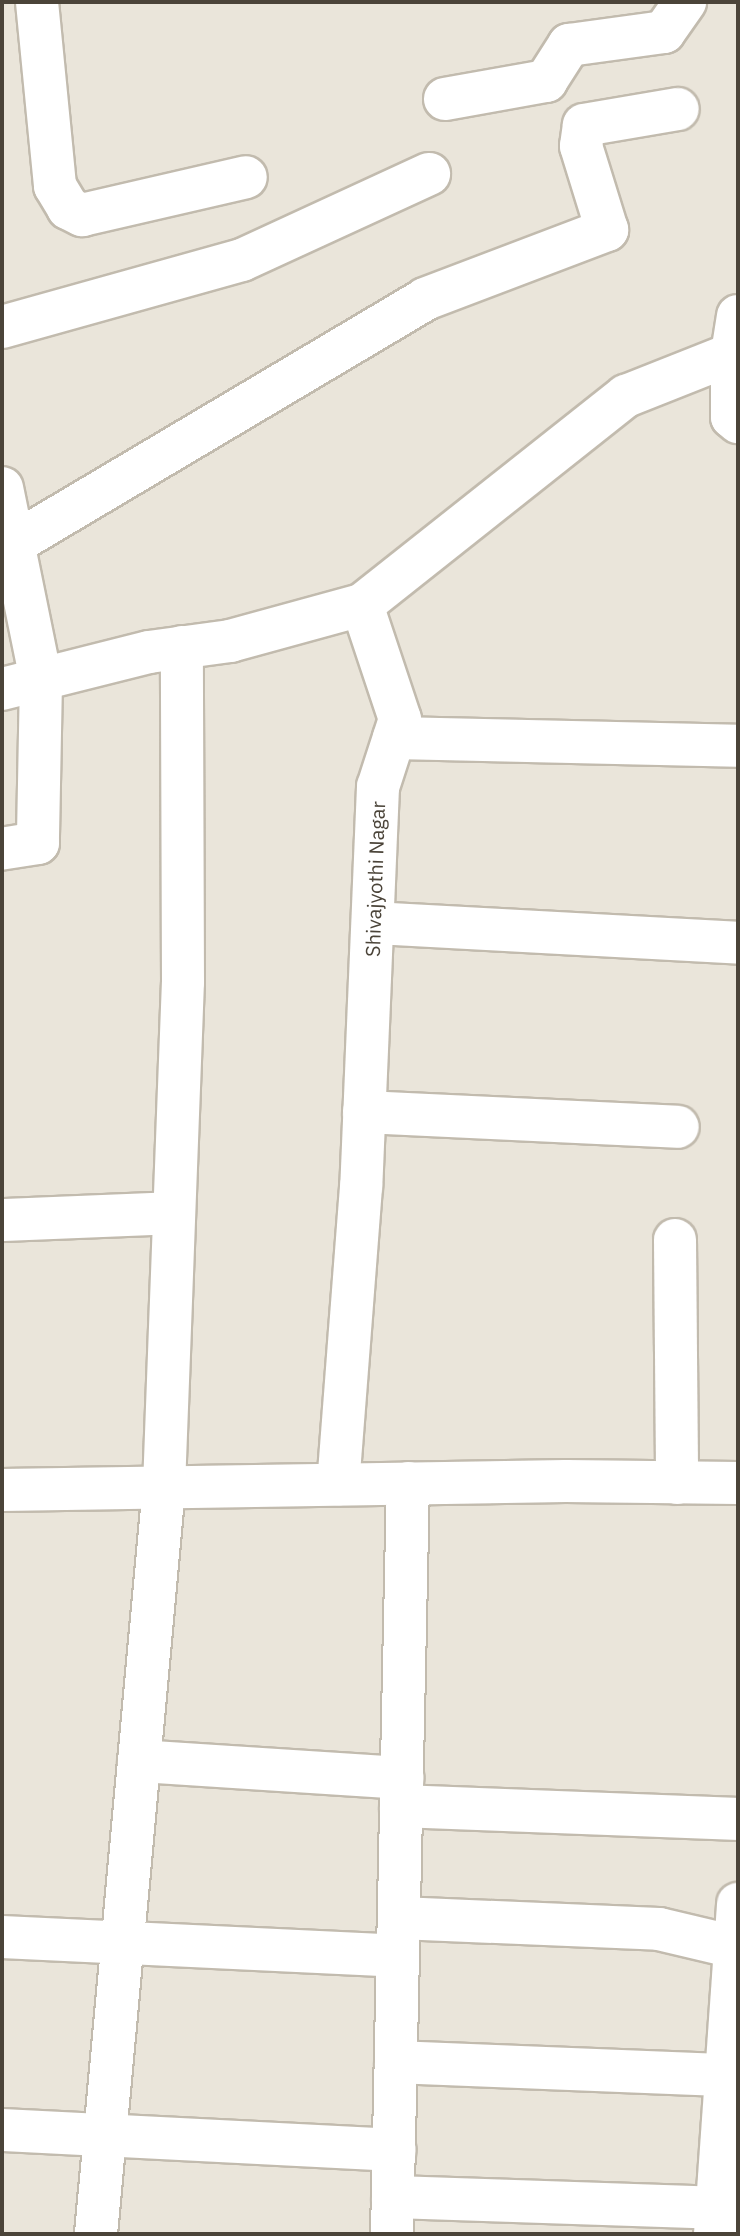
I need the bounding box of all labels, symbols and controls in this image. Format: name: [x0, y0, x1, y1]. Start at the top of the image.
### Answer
street label: Shivajyothi Nagar: [360, 801, 390, 957]

